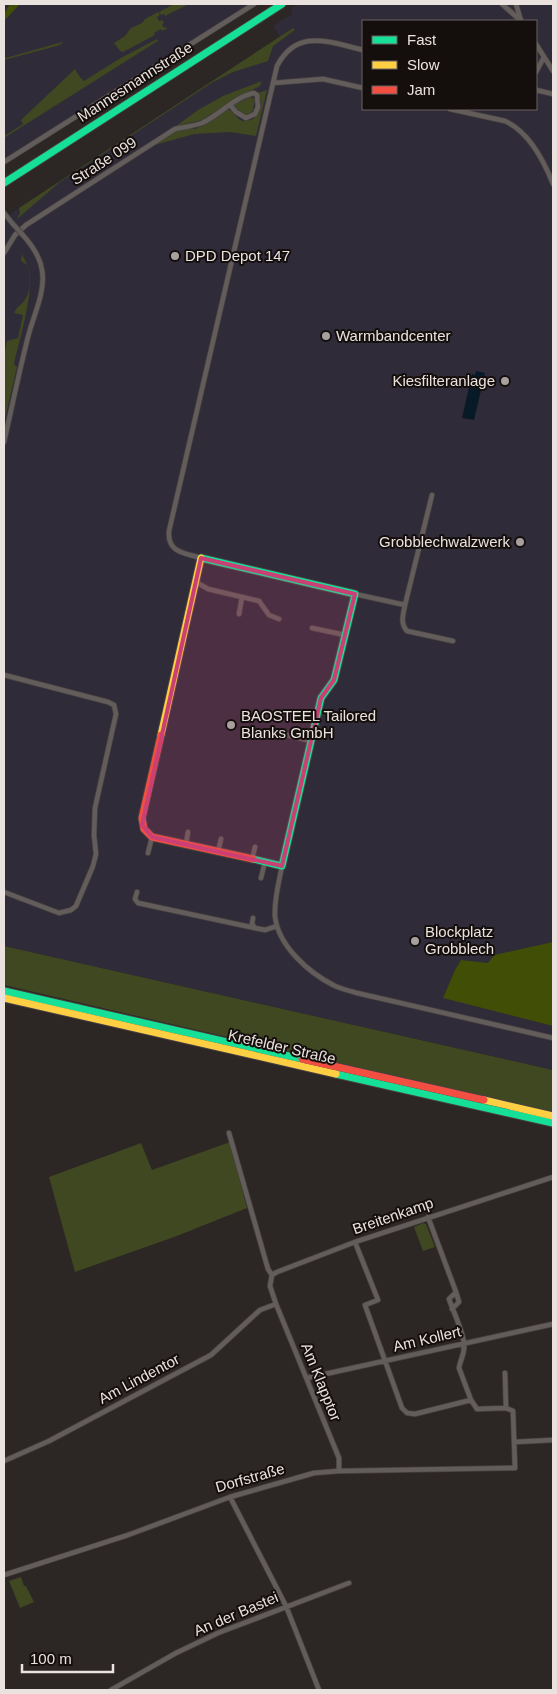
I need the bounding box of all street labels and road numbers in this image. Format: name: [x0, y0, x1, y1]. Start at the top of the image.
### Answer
street label: Mannesmannstraße: [74, 38, 195, 125]
street label: Straße 099: [68, 133, 139, 188]
street label: Krefelder Straße: [227, 1026, 338, 1067]
street label: Breitenkamp: [350, 1194, 435, 1237]
street label: Am Kollert: [391, 1322, 463, 1355]
street label: Am Klapptor: [298, 1340, 345, 1423]
street label: Am Lindentor: [95, 1350, 182, 1407]
street label: Dorfstraße: [213, 1460, 286, 1495]
street label: An der Bastei: [191, 1588, 281, 1639]

